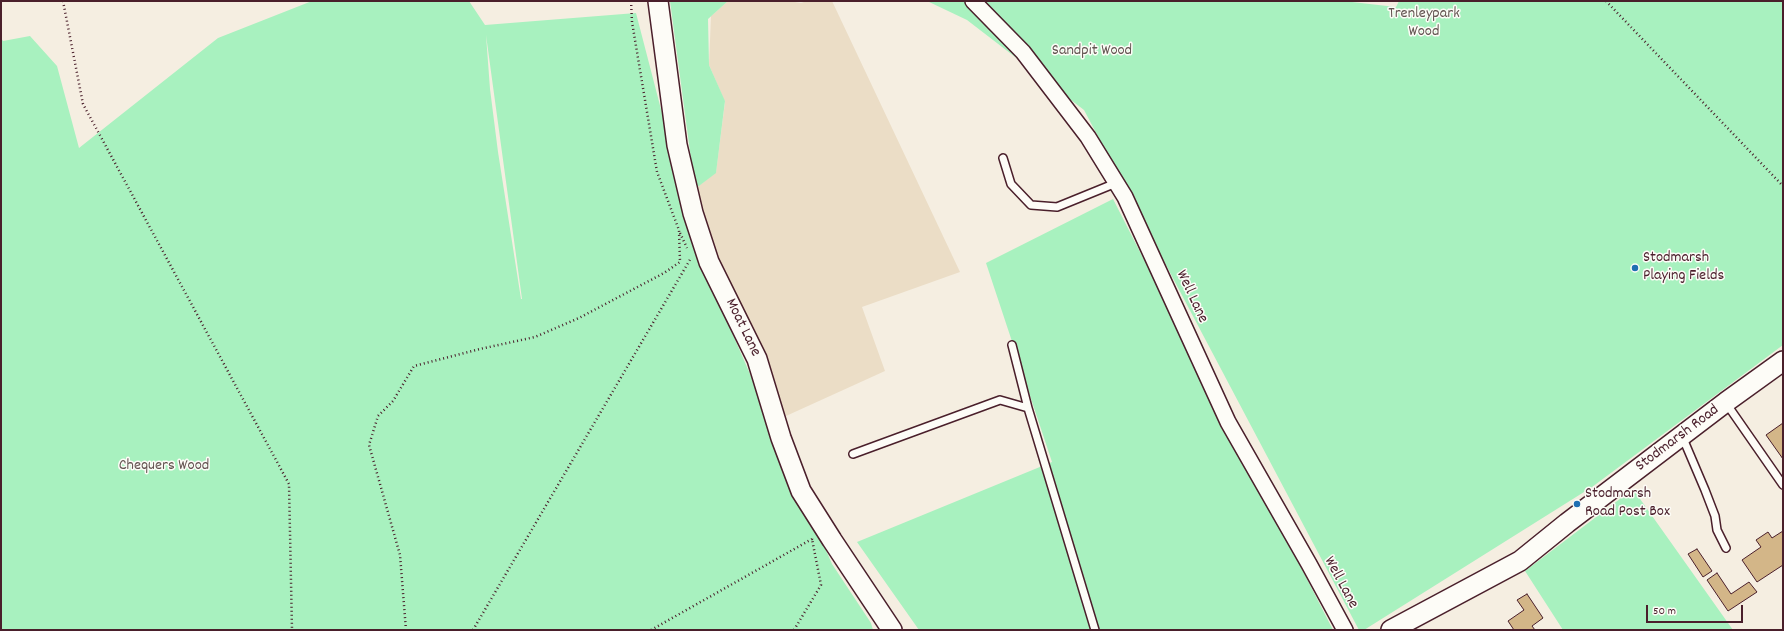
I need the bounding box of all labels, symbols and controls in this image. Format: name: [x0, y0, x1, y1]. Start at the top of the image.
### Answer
park label: Trenleypark Wood: [1388, 5, 1460, 43]
park label: Sandpit Wood: [1052, 42, 1132, 62]
place label: Stodmarsh Playing Fields: [1643, 249, 1724, 287]
marker: Stodmarsh Playing Fields: [1630, 263, 1640, 273]
street label: Well Lane: [1170, 268, 1212, 326]
street label: Moat Lane: [720, 296, 764, 360]
street label: Stodmarsh Road: [1632, 401, 1724, 477]
park label: Chequers Wood: [119, 457, 209, 477]
place label: Stodmarsh Road Post Box: [1585, 485, 1670, 523]
marker: Stodmarsh Road Post Box: [1572, 499, 1582, 509]
street label: Well Lane: [1318, 554, 1362, 612]
scale bar: [1648, 597, 1745, 623]
text: 50 m: [1653, 603, 1676, 620]

